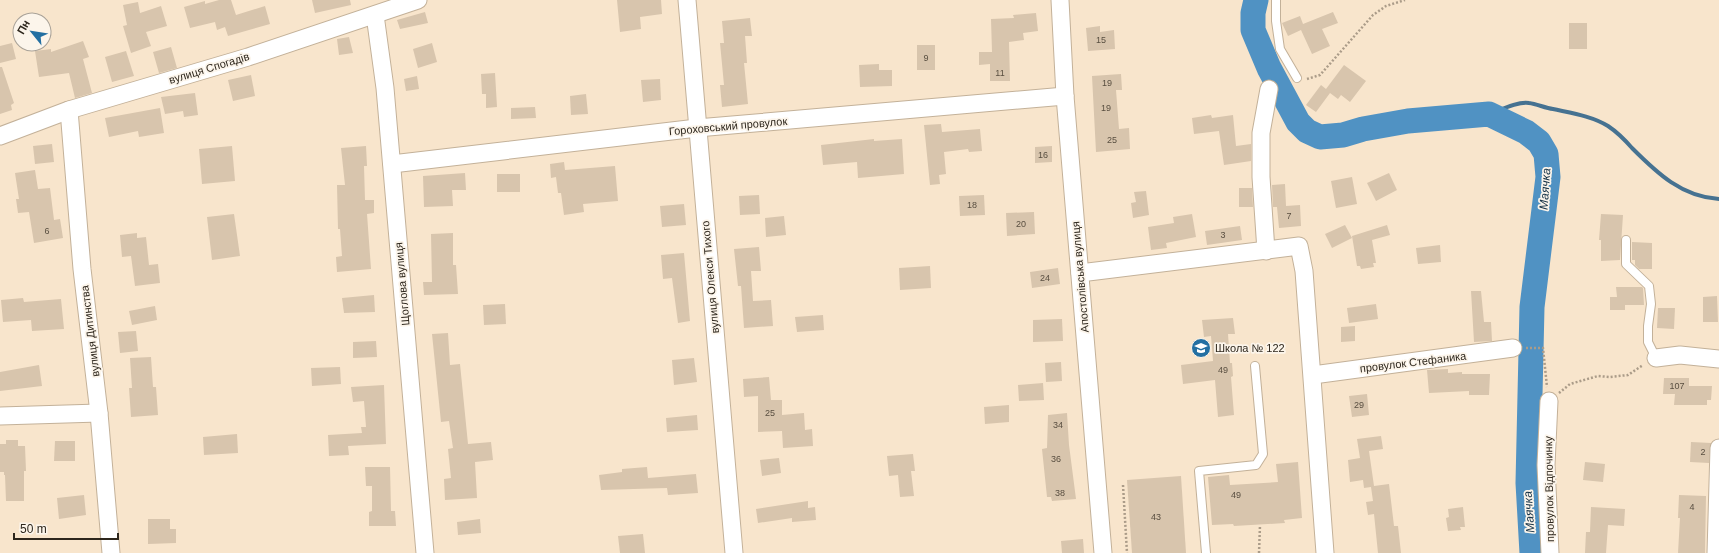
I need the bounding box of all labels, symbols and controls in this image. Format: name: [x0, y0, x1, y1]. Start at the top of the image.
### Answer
north arrow: [12, 12, 52, 52]
text: Пн: [15, 18, 32, 36]
house number: 15: [1096, 35, 1106, 45]
street label: вулиця Спогадів: [167, 50, 251, 86]
house number: 9: [923, 53, 929, 63]
house number: 11: [995, 68, 1005, 78]
house number: 19: [1102, 78, 1112, 88]
house number: 19: [1101, 103, 1111, 113]
street label: Гороховський провулок: [668, 115, 788, 137]
house number: 25: [1107, 135, 1117, 145]
house number: 16: [1038, 150, 1048, 160]
water label: Маячка: [1537, 167, 1553, 210]
house number: 18: [967, 200, 977, 210]
house number: 7: [1286, 211, 1292, 221]
house number: 20: [1016, 219, 1026, 229]
street label: вулиця Олекси Тихого: [699, 220, 721, 334]
street label: Апостолівська вулиця: [1069, 221, 1091, 333]
house number: 6: [44, 226, 50, 236]
house number: 3: [1220, 230, 1226, 240]
street label: Щоглова вулиця: [392, 242, 412, 326]
house number: 24: [1040, 273, 1050, 283]
street label: вулиця Дитинства: [78, 284, 102, 377]
school or university icon: Школа № 122: [1190, 337, 1212, 359]
place label: Школа № 122: [1215, 342, 1285, 354]
street label: провулок Стефаника: [1359, 349, 1468, 374]
house number: 49: [1218, 365, 1228, 375]
house number: 107: [1669, 381, 1685, 391]
house number: 29: [1354, 400, 1364, 410]
house number: 25: [765, 408, 775, 418]
house number: 34: [1053, 420, 1063, 430]
street label: провулок Відпочинку: [1542, 435, 1556, 542]
house number: 2: [1700, 447, 1706, 457]
house number: 36: [1051, 454, 1061, 464]
house number: 38: [1055, 488, 1065, 498]
house number: 49: [1231, 490, 1241, 500]
water label: Маячка: [1521, 490, 1537, 533]
house number: 4: [1689, 502, 1695, 512]
house number: 43: [1151, 512, 1161, 522]
scale bar: [14, 515, 118, 541]
text: 50 m: [20, 522, 47, 536]

